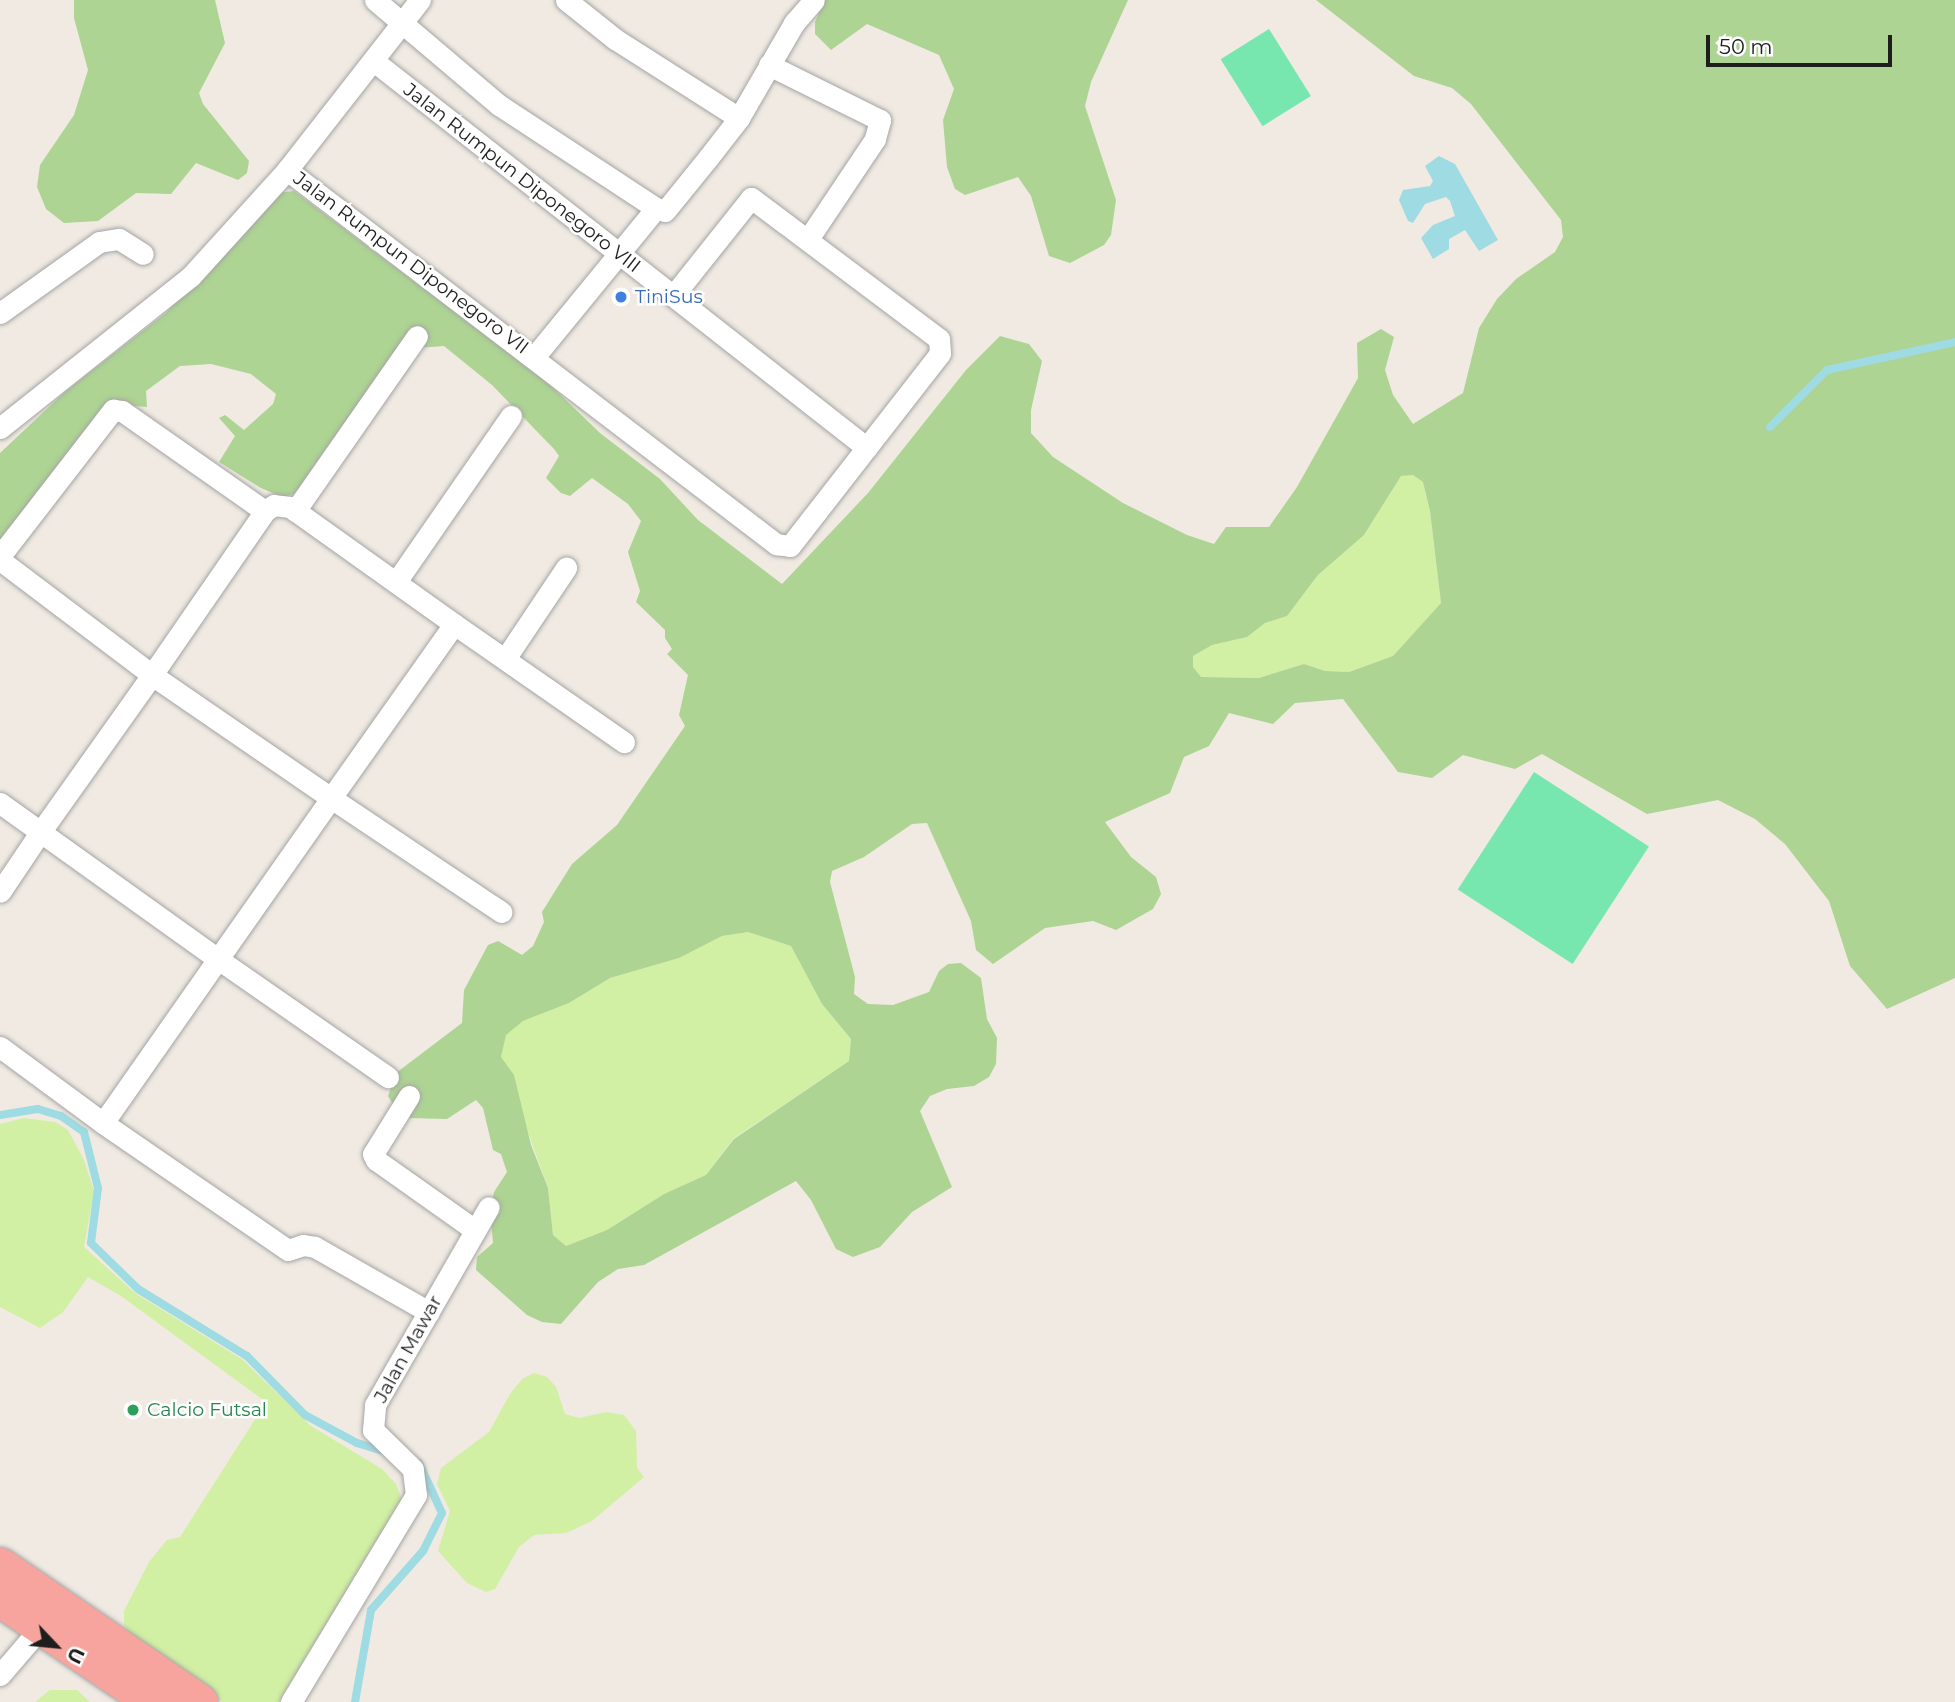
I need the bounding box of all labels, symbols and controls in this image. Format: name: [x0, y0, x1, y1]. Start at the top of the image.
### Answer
scale bar: [1710, 21, 1896, 65]
text: 50 m: [1719, 34, 1773, 59]
street label: Jalan Rumpun Diponegoro VIII: [399, 78, 645, 278]
street label: Jalan Rumpun Diponegoro VII: [289, 167, 533, 359]
place label: TiniSus: [635, 286, 703, 308]
marker: TiniSus: [613, 289, 629, 305]
street label: Jalan Mawar: [369, 1291, 447, 1407]
place label: Calcio Futsal: [147, 1399, 267, 1421]
marker: Calcio Futsal: [125, 1402, 141, 1418]
north arrow: [21, 1611, 91, 1681]
text: U: [62, 1644, 89, 1667]

